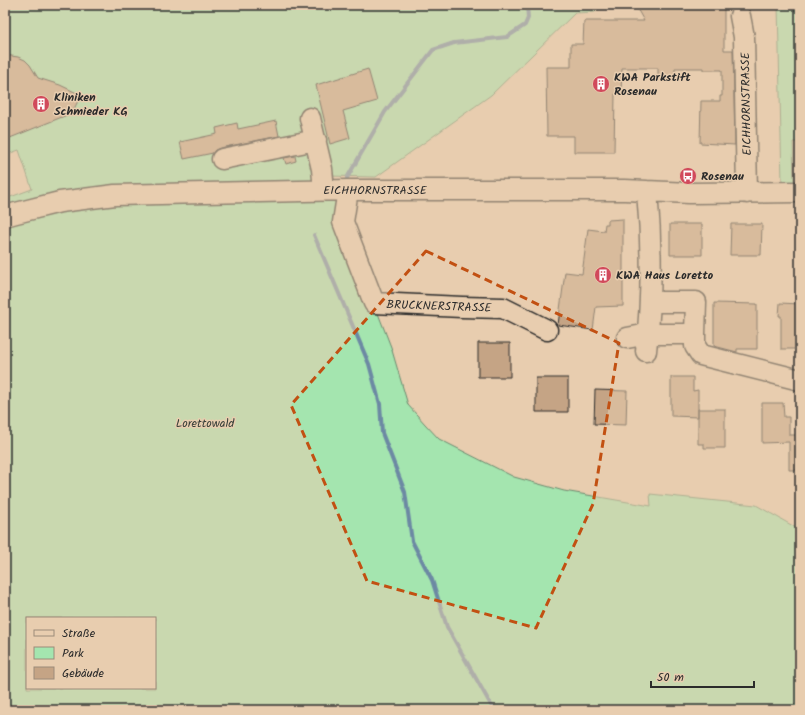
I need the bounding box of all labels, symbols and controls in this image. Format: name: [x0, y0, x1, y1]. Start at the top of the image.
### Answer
street label: EICHHORNSTRASSE: [736, 51, 757, 156]
place label: KWA Parkstift Rosenau: [614, 68, 691, 101]
building icon: KWA Parkstift Rosenau: [591, 74, 611, 94]
place label: Kliniken Schmieder KG: [54, 88, 128, 121]
building icon: Kliniken Schmieder KG: [31, 94, 51, 114]
bus stop icon: Rosenau: [678, 166, 698, 186]
place label: Rosenau: [701, 167, 744, 186]
street label: EICHHORNSTRASSE: [323, 181, 428, 200]
building icon: KWA Haus Loretto: [593, 265, 613, 285]
place label: KWA Haus Loretto: [616, 266, 714, 285]
street label: BRUCKNERSTRASSE: [386, 295, 493, 318]
park label: Lorettowald: [176, 414, 235, 433]
legend: [26, 617, 156, 689]
text: Straße: [62, 624, 96, 643]
text: Park: [62, 644, 84, 663]
scale bar: [651, 663, 754, 689]
text: Gebäude: [62, 664, 104, 683]
text: 50 m: [657, 668, 684, 687]

